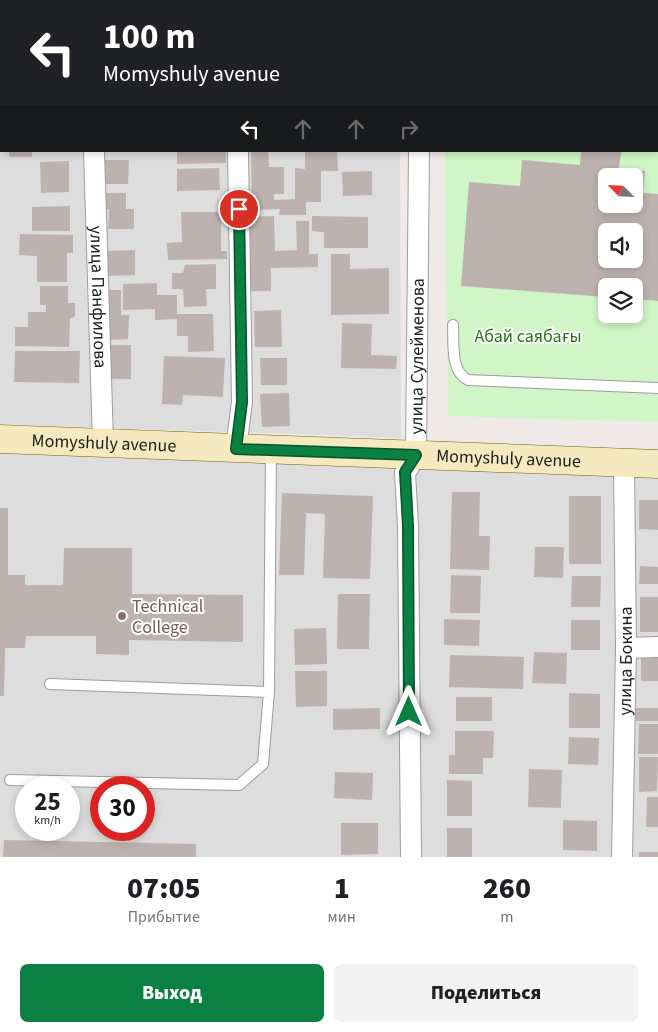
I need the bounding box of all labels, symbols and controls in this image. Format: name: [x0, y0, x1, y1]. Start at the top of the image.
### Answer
text: 100 m: [103, 12, 195, 62]
icon: left: [20, 20, 85, 85]
text: Momyshuly avenue: [103, 58, 280, 90]
icon: left: [236, 115, 264, 143]
icon: ahead: [289, 115, 317, 143]
icon: ahead: [342, 115, 370, 143]
icon: right: [395, 115, 423, 143]
north arrow: [598, 168, 642, 212]
map controls: [598, 168, 643, 323]
pin: [218, 188, 260, 230]
icon: arrive: [225, 195, 253, 223]
button: sound: [598, 223, 643, 268]
street label: улица Панфилова: [83, 225, 113, 369]
street label: улица Сулейменова: [404, 278, 431, 434]
button: layers: [598, 278, 643, 323]
park label: Абай саябағы: [474, 324, 582, 349]
street label: Momyshuly avenue: [31, 428, 177, 459]
street label: Momyshuly avenue: [436, 444, 582, 474]
place label: Technical College: [132, 594, 203, 640]
street label: улица Бокина: [613, 606, 639, 716]
marker: Technical College: [116, 610, 128, 622]
position arrow: [382, 685, 434, 737]
speed limit sign: 30: [90, 776, 155, 841]
text: 25: [34, 784, 61, 820]
text: km/h: [34, 812, 61, 829]
text: 07:05: [127, 867, 200, 910]
text: 1: [334, 867, 350, 910]
text: 260: [483, 867, 531, 910]
text: Прибытие: [128, 906, 200, 928]
text: мин: [328, 906, 356, 928]
text: m: [500, 906, 514, 928]
button: Выход: [20, 964, 324, 1022]
button: Поделиться: [334, 964, 638, 1022]

